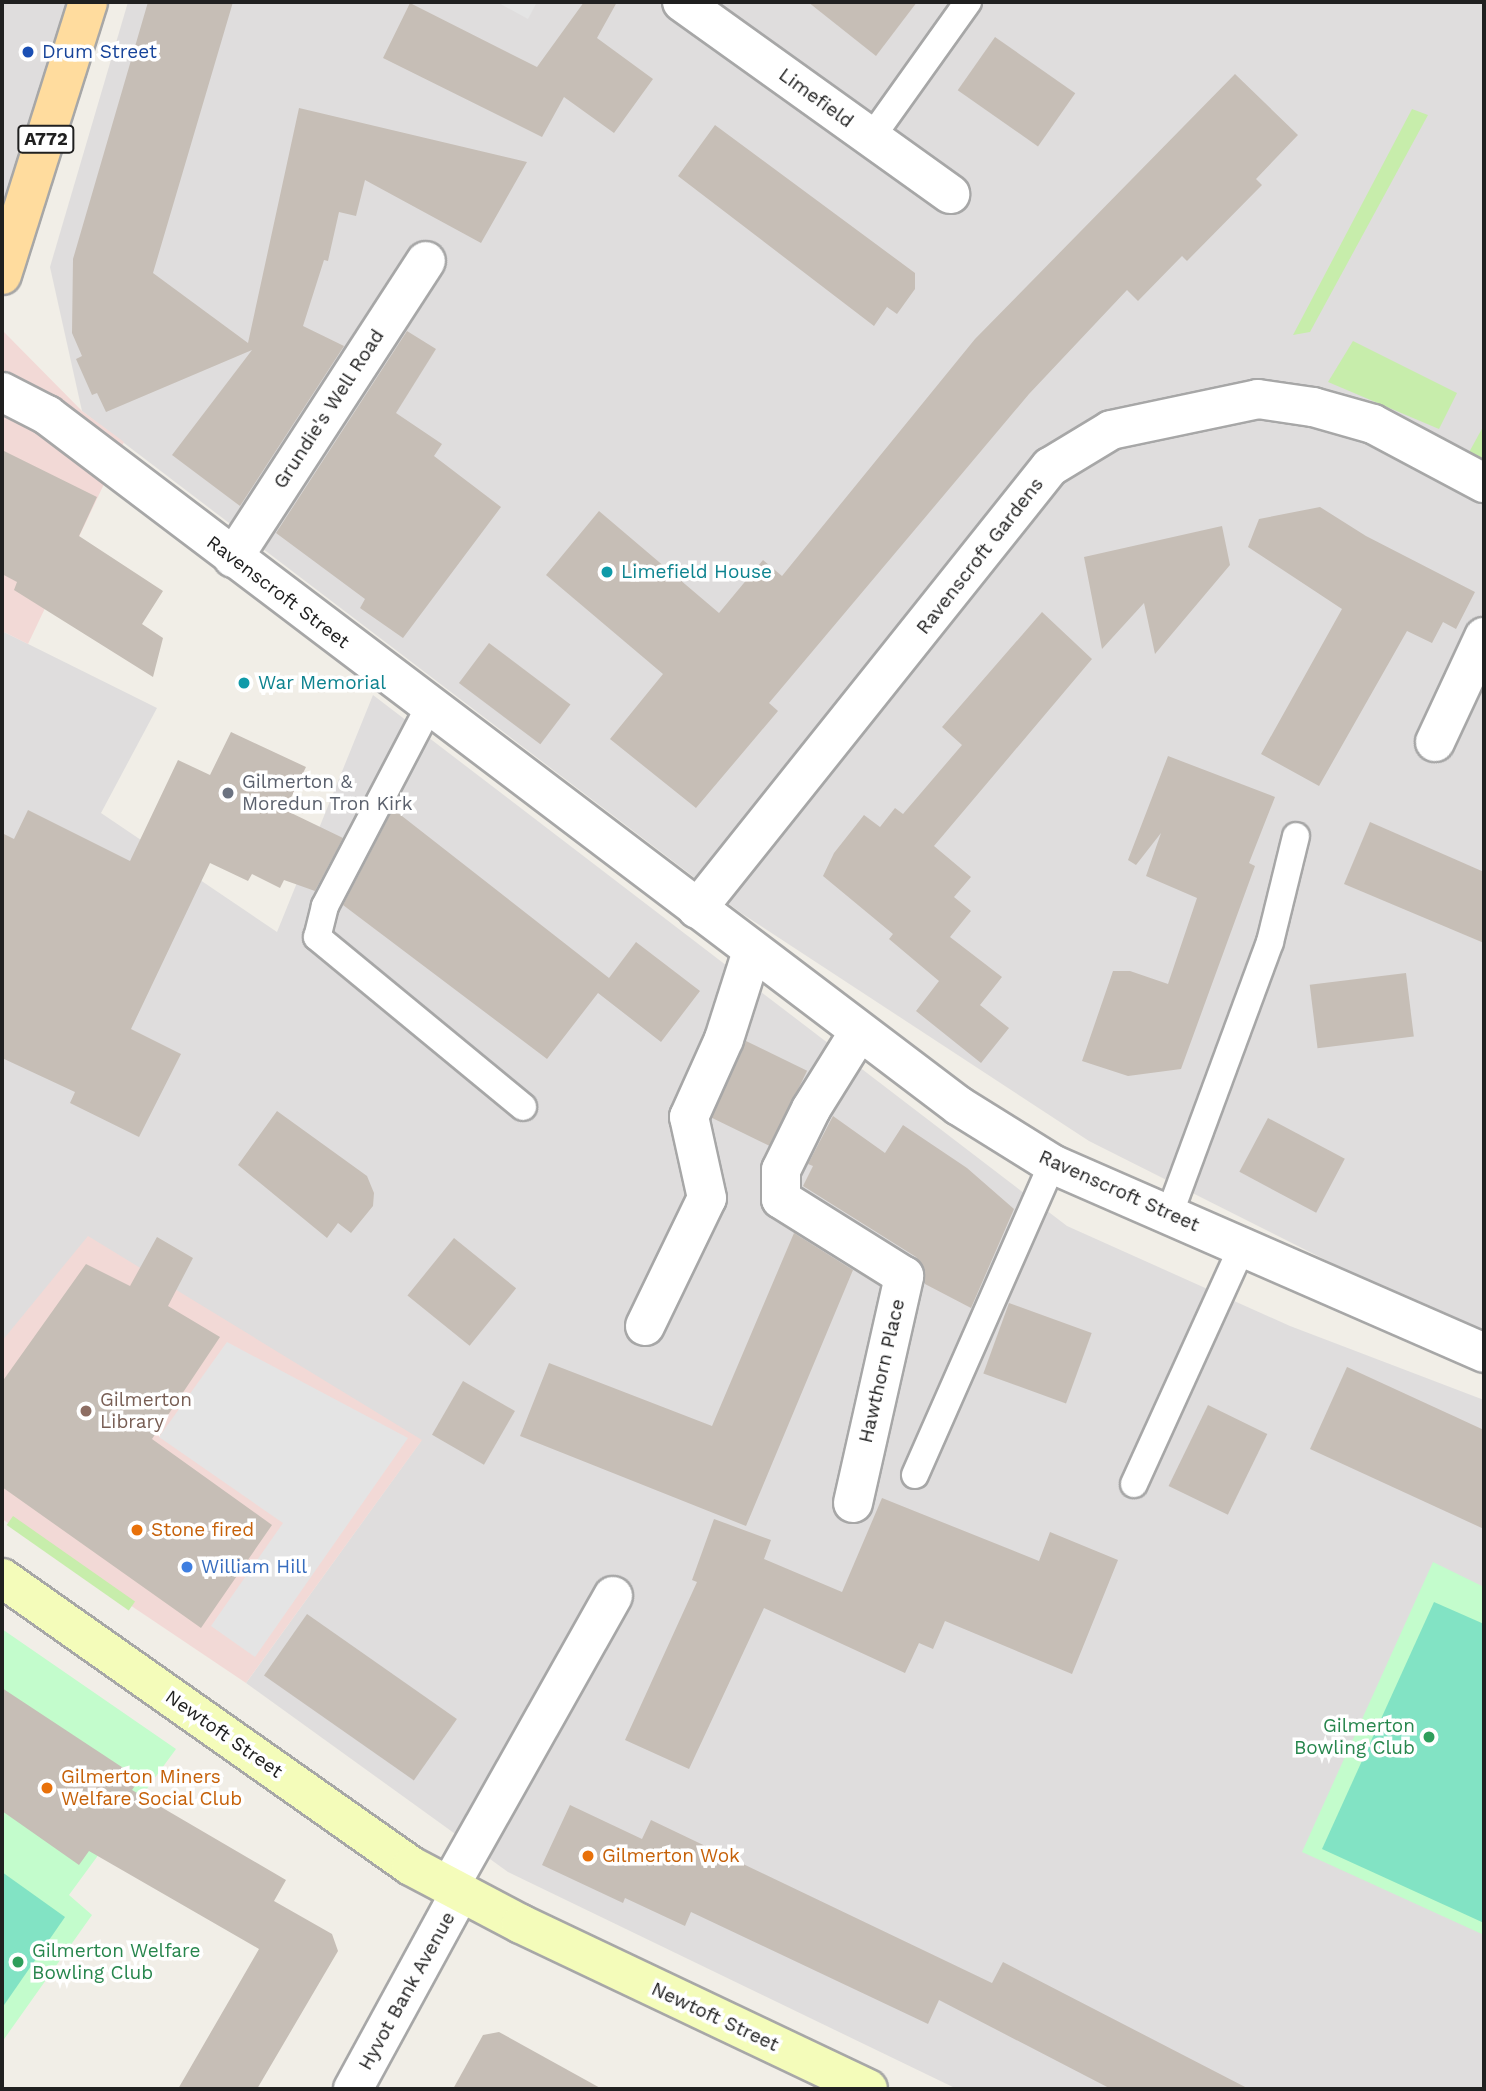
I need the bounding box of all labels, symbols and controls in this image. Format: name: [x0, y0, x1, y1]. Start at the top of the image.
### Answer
place label: Drum Street: [42, 41, 157, 63]
marker: Drum Street: [20, 44, 36, 60]
street label: Limefield: [774, 63, 858, 133]
road number: A772: [16, 124, 76, 154]
street label: Grundie's Well Road: [269, 325, 389, 493]
street label: Ravenscroft Gardens: [912, 473, 1048, 639]
street label: Ravenscroft Street: [202, 531, 354, 653]
place label: Limefield House: [621, 561, 772, 583]
marker: Limefield House: [599, 564, 615, 580]
place label: War Memorial: [258, 672, 386, 694]
marker: War Memorial: [236, 675, 252, 691]
place label: Gilmerton & Moredun Tron Kirk: [242, 771, 413, 815]
marker: Gilmerton & Moredun Tron Kirk: [220, 785, 236, 801]
street label: Ravenscroft Street: [1035, 1145, 1203, 1237]
street label: Hawthorn Place: [854, 1297, 910, 1445]
place label: Gilmerton Library: [100, 1389, 192, 1433]
marker: Gilmerton Library: [78, 1403, 94, 1419]
place label: Stone fired: [151, 1519, 255, 1541]
marker: Stone fired: [129, 1522, 145, 1538]
place label: William Hill: [201, 1556, 307, 1578]
marker: William Hill: [179, 1559, 195, 1575]
street label: Newtoft Street: [161, 1685, 287, 1783]
place label: Gilmerton Bowling Club: [1294, 1715, 1415, 1759]
marker: Gilmerton Bowling Club: [1421, 1729, 1437, 1745]
place label: Gilmerton Miners Welfare Social Club: [61, 1766, 243, 1810]
marker: Gilmerton Miners Welfare Social Club: [39, 1780, 55, 1796]
place label: Gilmerton Wok: [602, 1845, 740, 1867]
marker: Gilmerton Wok: [580, 1848, 596, 1864]
street label: Hyvot Bank Avenue: [354, 1907, 460, 2075]
place label: Gilmerton Welfare Bowling Club: [32, 1940, 201, 1984]
marker: Gilmerton Welfare Bowling Club: [10, 1954, 26, 1970]
street label: Newtoft Street: [648, 1978, 782, 2056]

